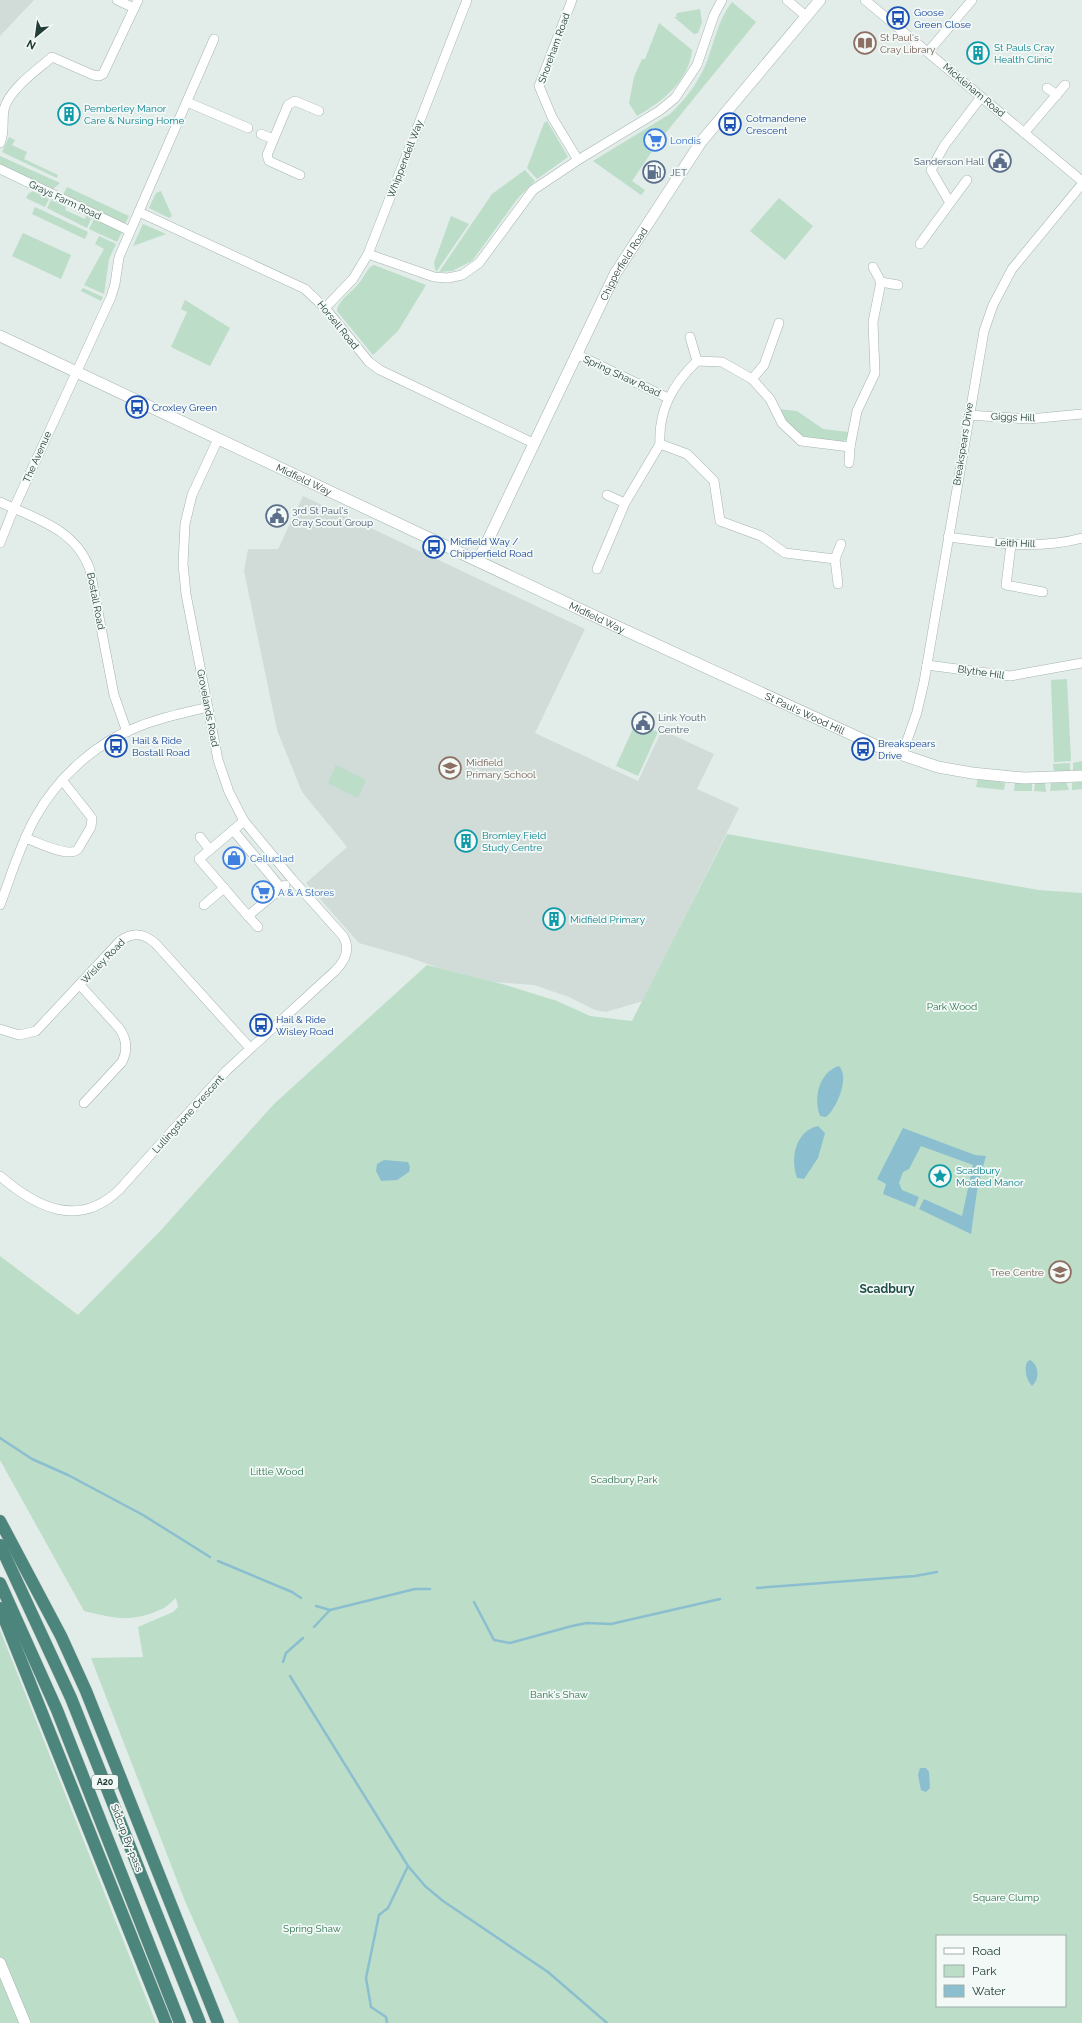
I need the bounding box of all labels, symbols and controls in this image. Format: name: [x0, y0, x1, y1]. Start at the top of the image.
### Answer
bus stop icon: Goose Green Close: [885, 5, 911, 31]
place label: Goose Green Close: [914, 7, 971, 30]
street label: Shoreham Road: [536, 11, 572, 85]
north arrow: [16, 16, 56, 56]
library icon: St Paul's Cray Library: [852, 30, 878, 56]
place label: St Paul's Cray Library: [880, 32, 936, 55]
text: N: [25, 37, 38, 52]
building icon: St Pauls Cray Health Clinic: [965, 40, 991, 66]
place label: St Pauls Cray Health Clinic: [994, 42, 1055, 65]
street label: Mickleham Road: [941, 61, 1007, 119]
building icon: Pemberley Manor Care & Nursing Home: [56, 101, 82, 127]
place label: Pemberley Manor Care & Nursing Home: [84, 103, 184, 126]
bus stop icon: Cotmandene Crescent: [717, 111, 743, 137]
place label: Cotmandene Crescent: [746, 113, 806, 136]
street label: Whippendell Way: [385, 118, 425, 200]
supermarket icon: Londis: [642, 127, 668, 153]
place label: Londis: [670, 135, 701, 146]
public building icon: Sanderson Hall: [987, 148, 1013, 174]
place label: Sanderson Hall: [914, 156, 984, 167]
fuel station icon: JET: [641, 159, 667, 185]
place label: JET: [670, 167, 687, 178]
street label: Grays Farm Road: [27, 178, 103, 222]
street label: Chipperfield Road: [598, 225, 649, 302]
street label: Horsell Road: [315, 299, 361, 351]
street label: Spring Shaw Road: [582, 353, 662, 399]
bus stop icon: Croxley Green: [124, 394, 150, 420]
place label: Croxley Green: [152, 402, 217, 413]
street label: Breakspears Drive: [951, 402, 975, 486]
street label: Giggs Hill: [991, 411, 1035, 423]
street label: The Avenue: [21, 429, 53, 484]
street label: Midfield Way: [275, 461, 334, 497]
public building icon: 3rd St Paul's Cray Scout Group: [264, 503, 290, 529]
place label: 3rd St Paul's Cray Scout Group: [292, 505, 373, 528]
bus stop icon: Midfield Way / Chipperfield Road: [421, 534, 447, 560]
place label: Midfield Way / Chipperfield Road: [450, 536, 533, 559]
street label: Leith Hill: [995, 537, 1036, 549]
street label: Bostall Road: [85, 572, 107, 630]
street label: Midfield Way: [568, 600, 627, 635]
street label: Blythe Hill: [957, 663, 1005, 681]
street label: Grovelands Road: [195, 668, 221, 748]
street label: St Paul's Wood Hill: [763, 690, 847, 736]
public building icon: Link Youth Centre: [630, 710, 656, 736]
place label: Link Youth Centre: [658, 712, 706, 735]
bus stop icon: Hail & Ride Bostall Road: [103, 733, 129, 759]
place label: Hail & Ride Bostall Road: [132, 735, 190, 758]
bus stop icon: Breakspears Drive: [850, 736, 876, 762]
place label: Breakspears Drive: [878, 738, 935, 761]
school or university icon: Midfield Primary School: [437, 755, 463, 781]
place label: Midfield Primary School: [466, 757, 536, 780]
building icon: Bromley Field Study Centre: [453, 828, 479, 854]
place label: Bromley Field Study Centre: [482, 830, 546, 853]
shop icon: Celluclad: [221, 845, 247, 871]
place label: Celluclad: [250, 853, 294, 864]
supermarket icon: A & A Stores: [250, 879, 276, 905]
place label: A & A Stores: [278, 887, 334, 898]
building icon: Midfield Primary: [541, 906, 567, 932]
place label: Midfield Primary: [570, 914, 646, 925]
street label: Wisley Road: [79, 936, 127, 986]
park label: Park Wood: [927, 1001, 977, 1012]
bus stop icon: Hail & Ride Wisley Road: [248, 1012, 274, 1038]
place label: Hail & Ride Wisley Road: [276, 1014, 334, 1037]
street label: Lullingstone Crescent: [150, 1072, 226, 1155]
place icon: Scadbury Moated Manor: [927, 1163, 953, 1189]
place label: Scadbury Moated Manor: [956, 1165, 1024, 1188]
school or university icon: Tree Centre: [1047, 1259, 1073, 1285]
place label: Tree Centre: [990, 1267, 1044, 1278]
district label: Scadbury: [859, 1282, 915, 1296]
park label: Little Wood: [250, 1466, 304, 1477]
park label: Scadbury Park: [591, 1474, 658, 1485]
park label: Bank's Shaw: [530, 1689, 588, 1700]
road number: A20: [92, 1775, 118, 1789]
street label: Sidcup By-pass: [109, 1802, 145, 1874]
park label: Square Clump: [973, 1892, 1039, 1903]
park label: Spring Shaw: [283, 1923, 341, 1934]
legend: [936, 1935, 1066, 2007]
text: Road: [972, 1944, 1001, 1958]
text: Park: [972, 1964, 997, 1978]
text: Water: [972, 1984, 1006, 1998]

